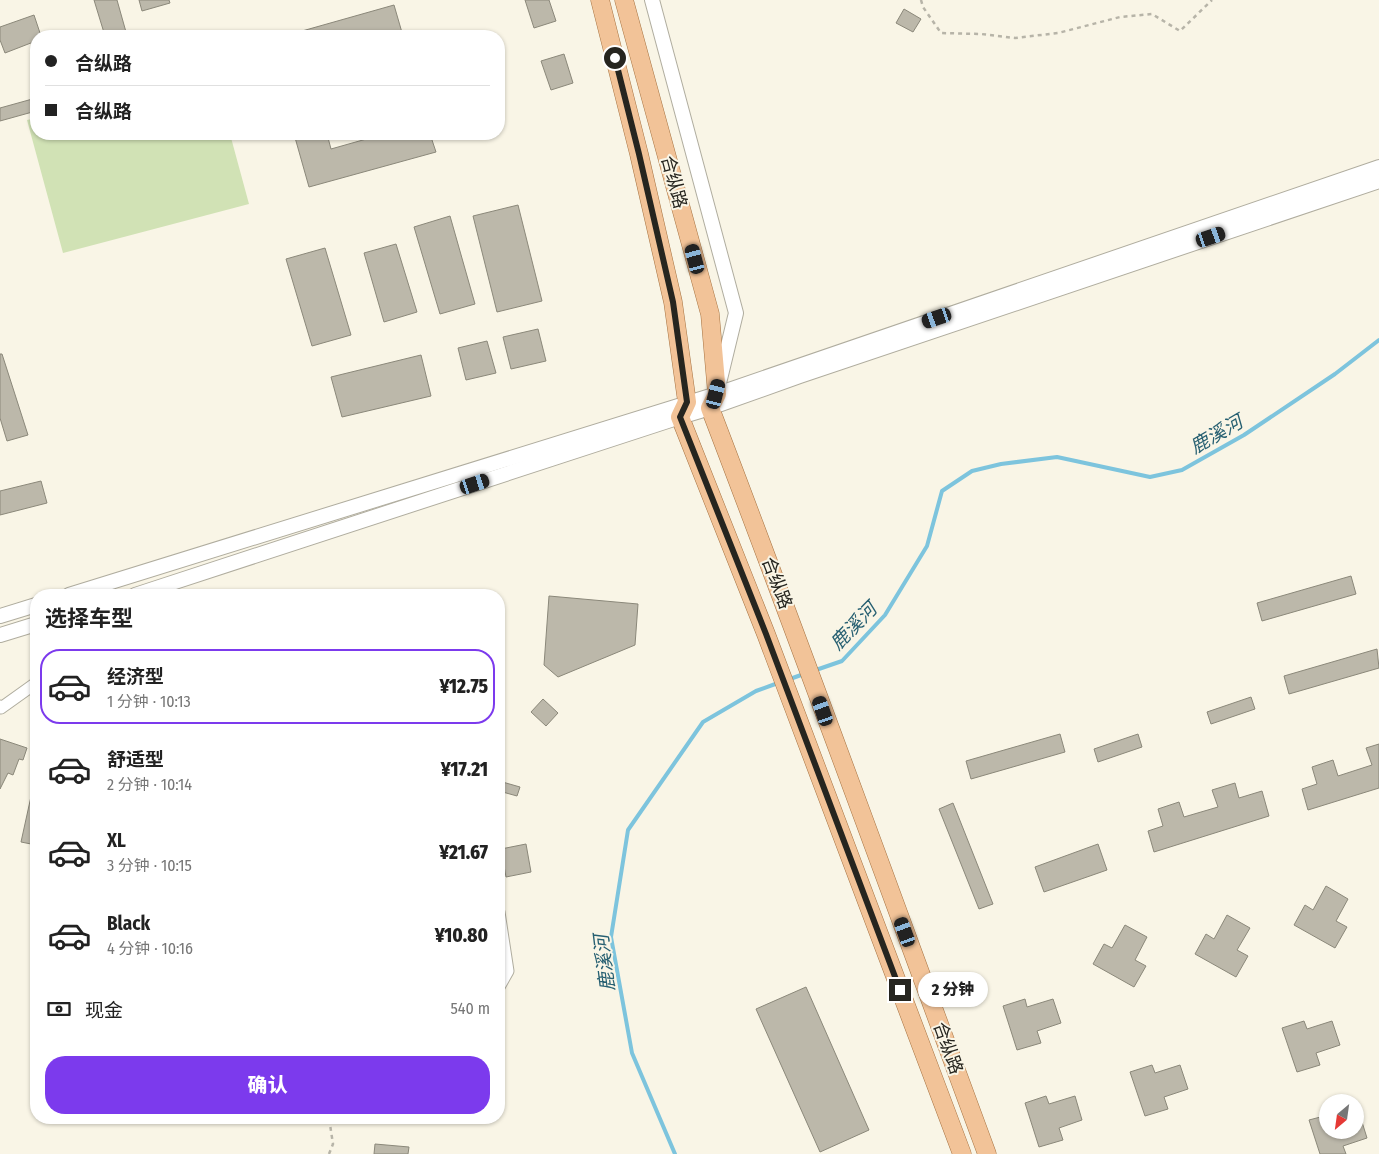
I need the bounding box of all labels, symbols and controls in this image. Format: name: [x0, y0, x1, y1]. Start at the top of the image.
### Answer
route start: [604, 47, 626, 69]
text: 合纵路: [75, 52, 132, 75]
text: 合纵路: [75, 100, 132, 123]
street label: 合纵路: [656, 153, 692, 211]
car: [1194, 225, 1227, 249]
car: [683, 243, 706, 275]
car: [920, 306, 953, 330]
car: [705, 378, 726, 410]
water label: 鹿溪河: [1186, 408, 1250, 459]
car: [458, 472, 491, 496]
street label: 合纵路: [757, 554, 797, 612]
water label: 鹿溪河: [825, 595, 884, 655]
text: 选择车型: [45, 605, 133, 632]
icon: car: [47, 664, 92, 709]
text: 经济型: [107, 665, 164, 688]
text: ¥12.75: [439, 675, 488, 698]
text: 1 分钟 · 10:13: [107, 692, 191, 711]
car: [811, 694, 834, 728]
icon: car: [47, 747, 92, 792]
text: 舒适型: [107, 748, 164, 771]
text: ¥17.21: [441, 758, 488, 781]
text: 2 分钟 · 10:14: [107, 775, 192, 794]
text: XL: [107, 829, 126, 852]
icon: car: [47, 830, 92, 875]
text: ¥21.67: [439, 841, 488, 864]
text: 3 分钟 · 10:15: [107, 856, 192, 875]
text: Black: [107, 912, 150, 935]
icon: car: [47, 913, 92, 958]
car: [892, 915, 917, 949]
text: ¥10.80: [435, 924, 488, 947]
water label: 鹿溪河: [589, 929, 619, 993]
text: 4 分钟 · 10:16: [107, 939, 193, 958]
callout: 2 分钟: [918, 972, 988, 1008]
route end: [889, 979, 911, 1001]
text: 2 分钟: [932, 980, 974, 999]
icon: cash: [45, 995, 73, 1023]
text: 现金: [85, 999, 123, 1022]
text: 540 m: [451, 999, 490, 1018]
street label: 合纵路: [928, 1019, 968, 1077]
button: 确认: [45, 1056, 490, 1114]
north arrow: [1319, 1094, 1364, 1139]
map controls: [1319, 1094, 1364, 1139]

